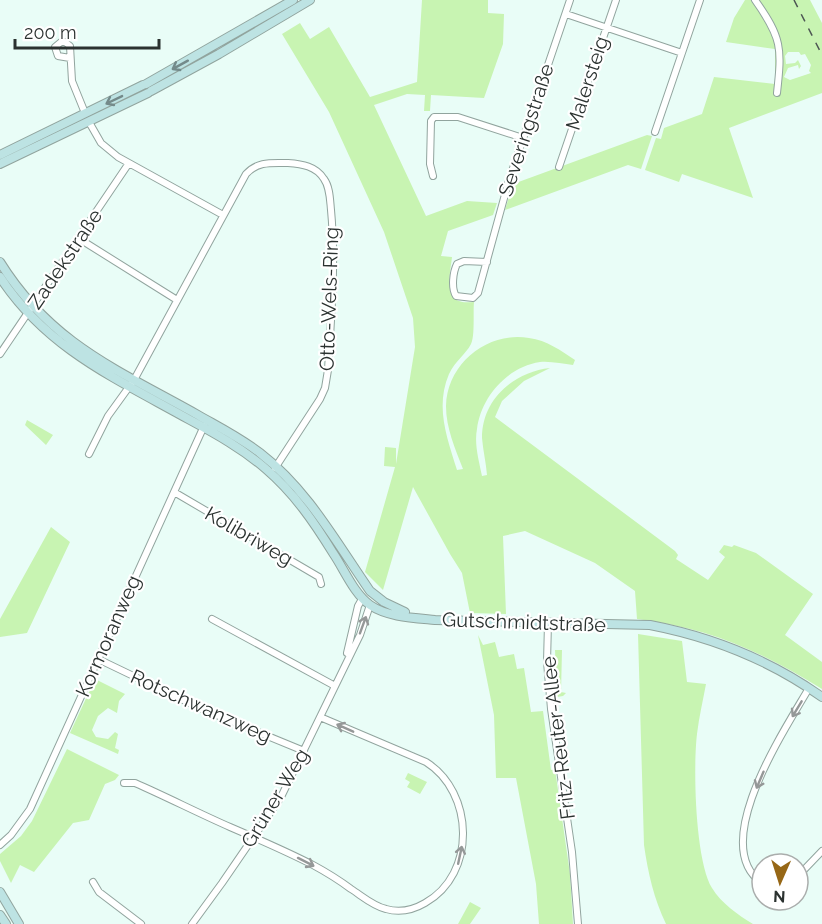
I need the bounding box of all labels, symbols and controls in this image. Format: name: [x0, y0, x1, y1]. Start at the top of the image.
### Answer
scale bar: [15, 12, 159, 50]
text: 200 m: [24, 22, 77, 43]
street label: Malersteig: [561, 33, 613, 133]
one-way arrow: [172, 59, 189, 71]
street label: Severingstraße: [493, 60, 559, 199]
one-way arrow: [106, 94, 124, 106]
street label: Zadekstraße: [23, 204, 107, 313]
street label: Otto-Wels-Ring: [314, 227, 344, 371]
street label: Kolibriweg: [201, 501, 297, 571]
street label: Kormoranweg: [70, 571, 146, 701]
street label: Gutschmidtstraße: [442, 607, 607, 637]
one-way arrow: [359, 616, 370, 635]
street label: Fritz-Reuter-Allee: [536, 655, 580, 821]
street label: Rotschwanzweg: [127, 664, 275, 748]
one-way arrow: [791, 700, 803, 717]
one-way arrow: [336, 722, 354, 733]
street label: Grüner Weg: [236, 744, 314, 852]
one-way arrow: [753, 771, 765, 789]
one-way arrow: [454, 846, 466, 865]
north arrow: [750, 852, 810, 912]
one-way arrow: [297, 857, 315, 868]
text: N: [773, 887, 786, 906]

